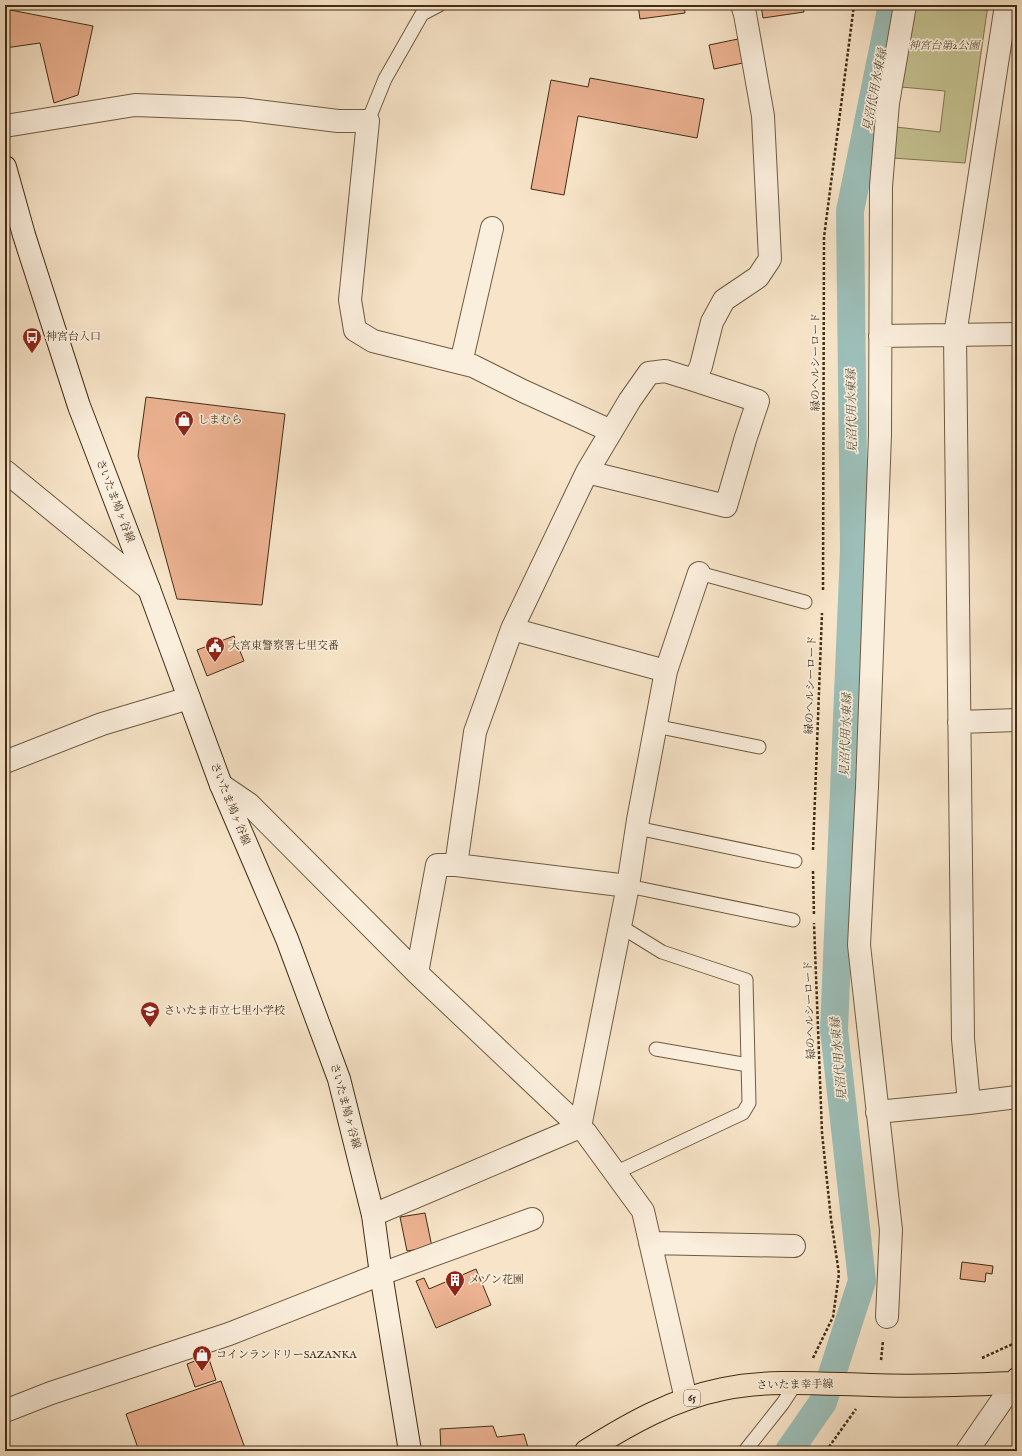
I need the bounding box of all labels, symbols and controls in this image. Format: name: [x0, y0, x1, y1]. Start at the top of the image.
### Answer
park label: 神宮台第2公園: [908, 39, 982, 53]
water label: 見沼代用水東縁: [860, 45, 891, 133]
street label: 緑のヘルシーロード: [809, 313, 823, 411]
bus stop icon: 神宮台入口: [21, 326, 43, 354]
place label: 神宮台入口: [46, 330, 101, 344]
water label: 見沼代用水東縁: [844, 367, 860, 453]
shop icon: しまむら: [173, 409, 195, 437]
place label: しまむら: [198, 413, 242, 427]
street label: さいたま鳩ヶ谷線: [93, 457, 137, 545]
public building icon: 大宮東警察署七里交番: [204, 635, 226, 663]
street label: 緑のヘルシーロード: [802, 635, 820, 735]
place label: 大宮東警察署七里交番: [229, 639, 339, 653]
water label: 見沼代用水東縁: [837, 691, 855, 777]
street label: さいたま鳩ヶ谷線: [207, 761, 253, 847]
street label: 緑のヘルシーロード: [801, 960, 819, 1060]
school or university icon: さいたま市立七里小学校: [139, 1000, 161, 1028]
place label: さいたま市立七里小学校: [164, 1004, 285, 1018]
water label: 見沼代用水東縁: [828, 1015, 850, 1102]
street label: さいたま鳩ヶ谷線: [327, 1062, 363, 1150]
building icon: メゾン花園: [444, 1269, 466, 1297]
place label: メゾン花園: [469, 1273, 524, 1287]
shop icon: コインランドリーSAZANKA: [191, 1344, 213, 1372]
place label: コインランドリーSAZANKA: [216, 1348, 357, 1362]
street label: さいたま幸手線: [756, 1377, 834, 1393]
road number: 65: [684, 1390, 700, 1406]

